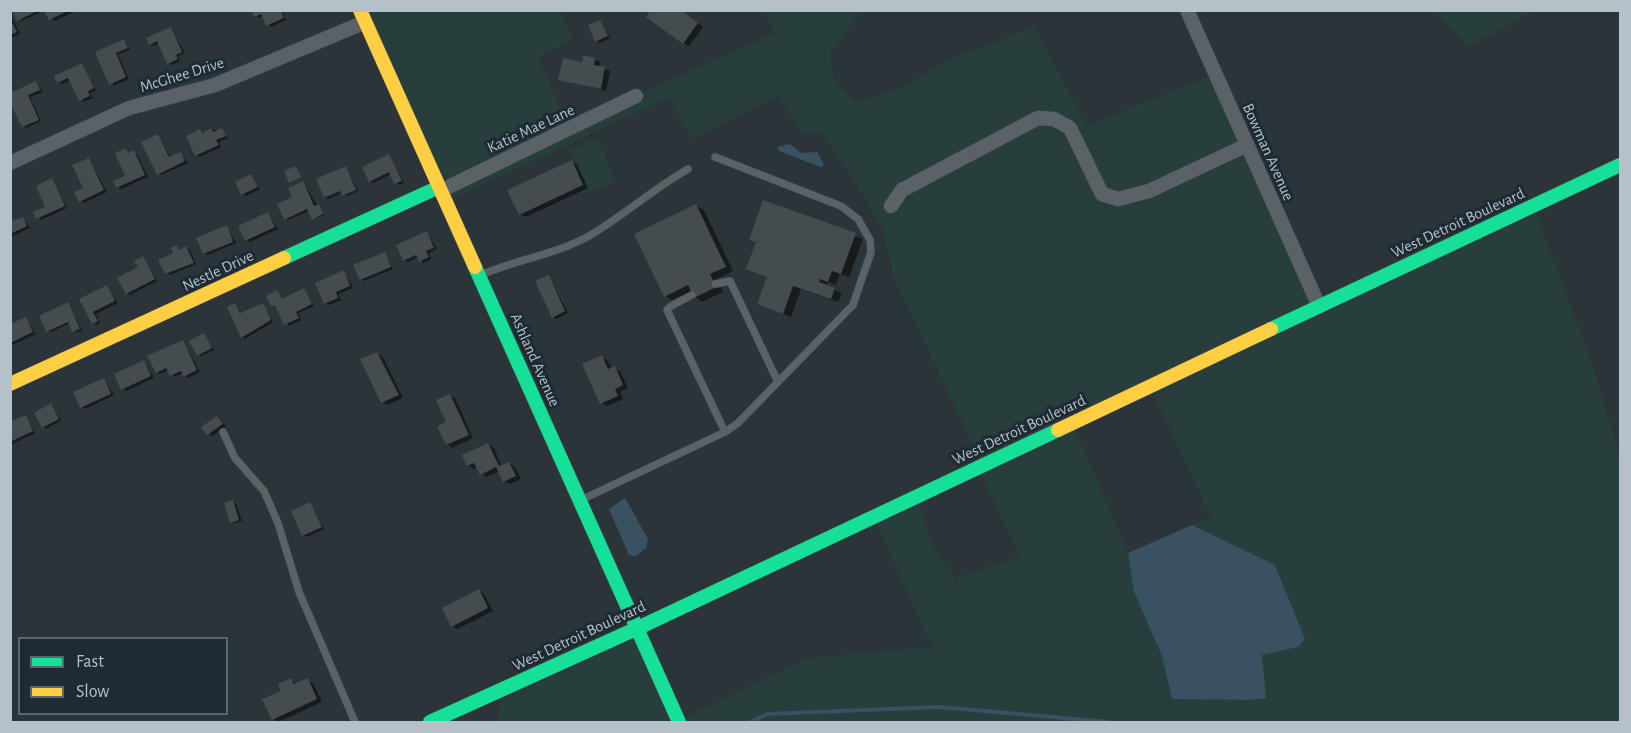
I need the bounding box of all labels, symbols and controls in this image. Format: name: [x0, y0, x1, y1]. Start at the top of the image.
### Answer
street label: McGhee Drive: [138, 53, 226, 97]
street label: Katie Mae Lane: [484, 100, 578, 158]
street label: Bowman Avenue: [1238, 100, 1298, 204]
street label: West Detroit Boulevard: [1388, 184, 1528, 262]
street label: Nestle Drive: [179, 246, 257, 296]
street label: Ashland Avenue: [506, 310, 564, 410]
street label: West Detroit Boulevard: [949, 391, 1089, 469]
street label: West Detroit Boulevard: [509, 597, 649, 675]
legend: [18, 637, 228, 715]
text: Fast: [76, 653, 104, 671]
text: Slow: [76, 683, 109, 701]

